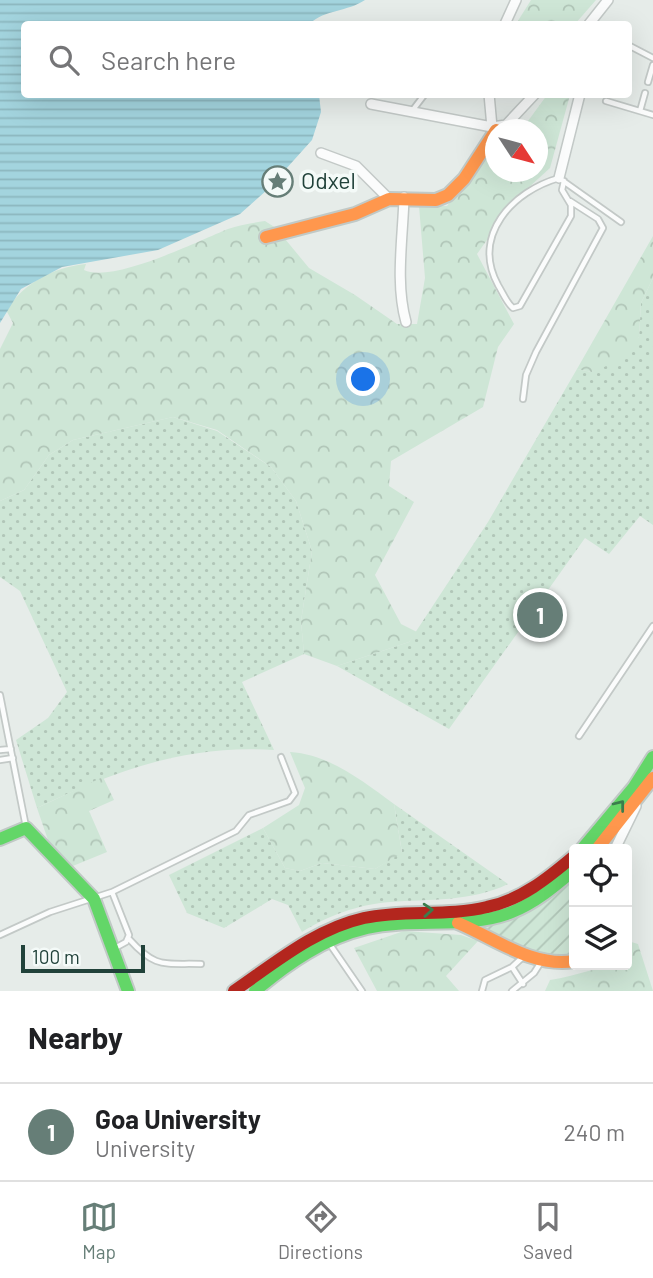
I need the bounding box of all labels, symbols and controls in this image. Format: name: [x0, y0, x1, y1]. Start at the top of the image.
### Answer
search box: [21, 21, 632, 98]
icon: search: [45, 41, 83, 79]
text: Search here: [101, 44, 236, 75]
north arrow: [485, 119, 548, 182]
place icon: Odxel: [261, 164, 295, 198]
place label: Odxel: [301, 166, 356, 194]
your location: [346, 362, 380, 396]
pin: 1: [517, 589, 563, 641]
one-way arrow: [611, 800, 624, 813]
map controls: [569, 844, 632, 970]
button: locate: [569, 844, 632, 907]
one-way arrow: [423, 903, 434, 918]
button: layers: [569, 907, 632, 970]
scale bar: [21, 942, 145, 974]
text: 100 m: [32, 945, 80, 968]
text: Nearby: [28, 1019, 123, 1055]
text: Goa University: [95, 1103, 261, 1134]
text: 1: [47, 1118, 55, 1146]
text: 240 m: [563, 1118, 625, 1146]
text: University: [95, 1134, 195, 1162]
tab: Map: [80, 1198, 118, 1263]
tab: Directions: [278, 1198, 363, 1263]
tab: Saved: [523, 1198, 573, 1263]

